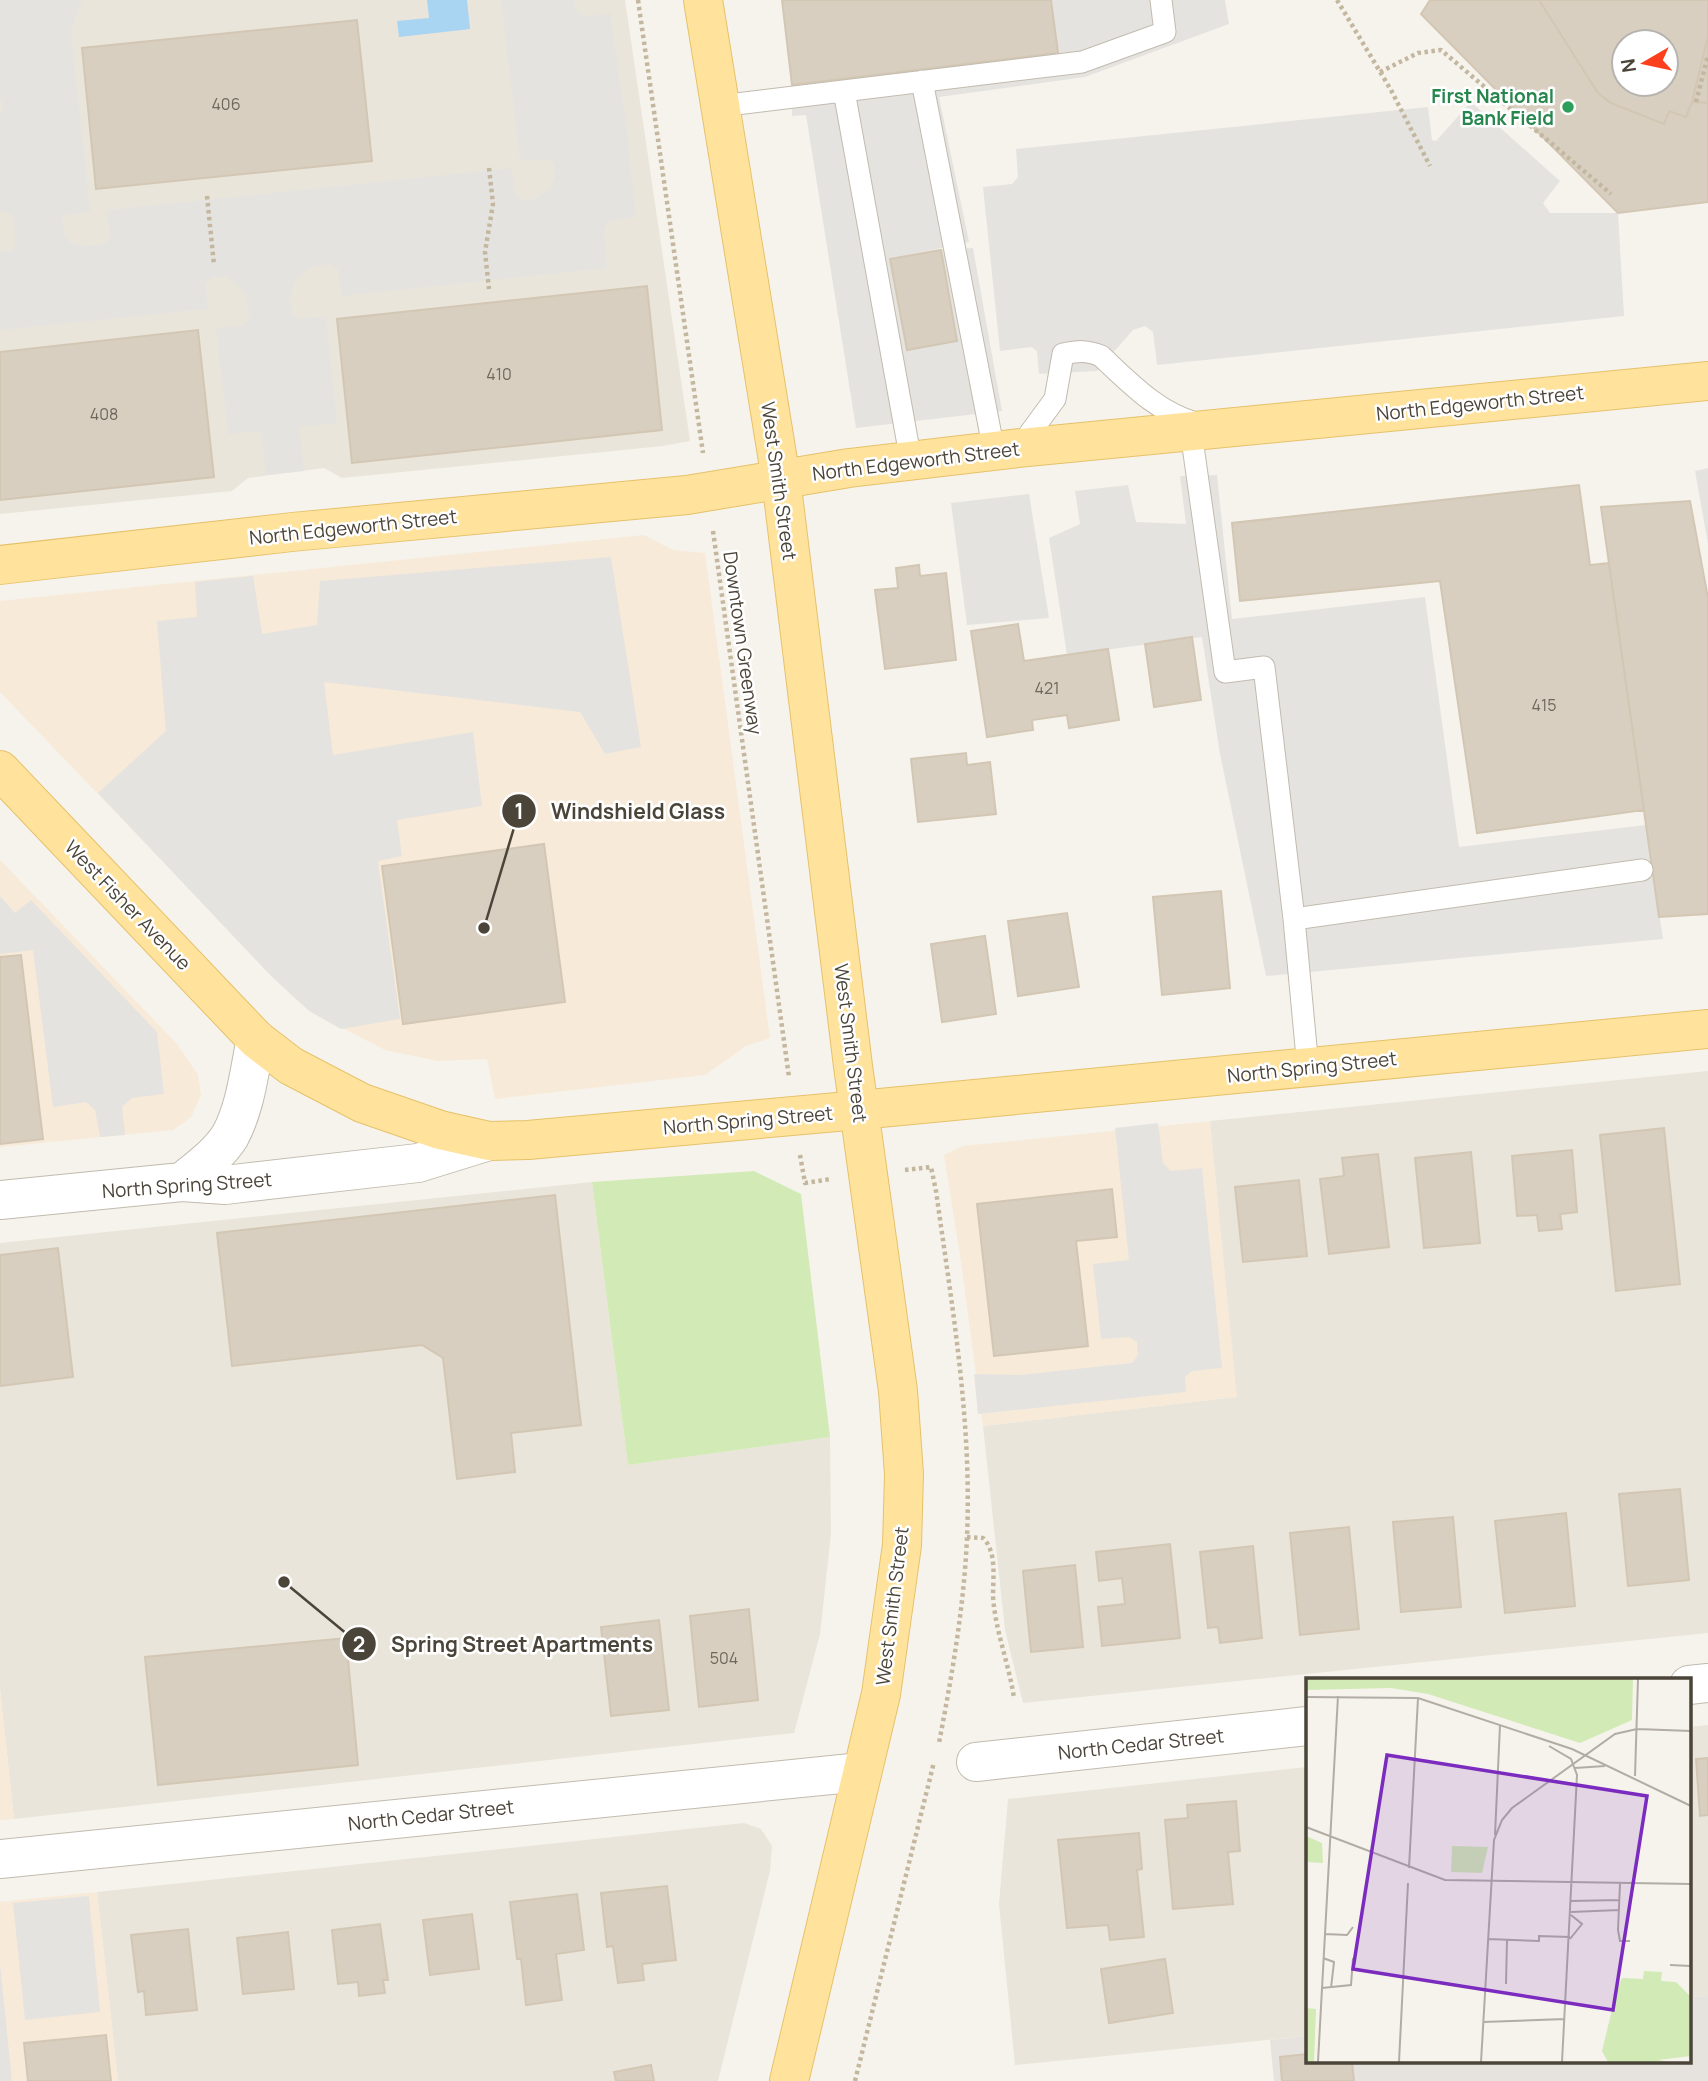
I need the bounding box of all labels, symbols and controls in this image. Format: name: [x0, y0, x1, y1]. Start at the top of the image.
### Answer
north arrow: [1610, 28, 1680, 98]
text: N: [1614, 57, 1642, 74]
place label: First National Bank Field: [1431, 83, 1554, 131]
house number: 406: [211, 93, 241, 115]
marker: First National Bank Field: [1560, 99, 1576, 115]
house number: 410: [486, 363, 512, 385]
street label: North Edgeworth Street: [1375, 379, 1585, 427]
street label: West Smith Street: [755, 400, 803, 562]
house number: 408: [90, 403, 118, 425]
street label: North Edgeworth Street: [811, 435, 1021, 487]
street label: North Edgeworth Street: [248, 503, 458, 551]
street label: Downtown Greenway: [717, 550, 769, 736]
house number: 421: [1035, 677, 1059, 699]
house number: 415: [1532, 694, 1556, 716]
callout: Windshield Glass: [502, 790, 739, 832]
text: 1: [514, 797, 524, 825]
text: Windshield Glass: [551, 797, 725, 825]
street label: West Fisher Avenue: [59, 834, 197, 976]
street label: West Smith Street: [828, 962, 874, 1124]
street label: North Spring Street: [1226, 1045, 1398, 1089]
street label: North Spring Street: [662, 1100, 834, 1140]
street label: North Spring Street: [101, 1166, 273, 1204]
street label: West Smith Street: [869, 1525, 915, 1687]
callout: Spring Street Apartments: [342, 1623, 667, 1665]
text: 2: [353, 1630, 365, 1658]
text: Spring Street Apartments: [391, 1630, 653, 1658]
house number: 504: [710, 1647, 738, 1669]
inset map: [1306, 1678, 1690, 2064]
street label: North Cedar Street: [1057, 1722, 1225, 1766]
street label: North Cedar Street: [347, 1793, 515, 1837]

